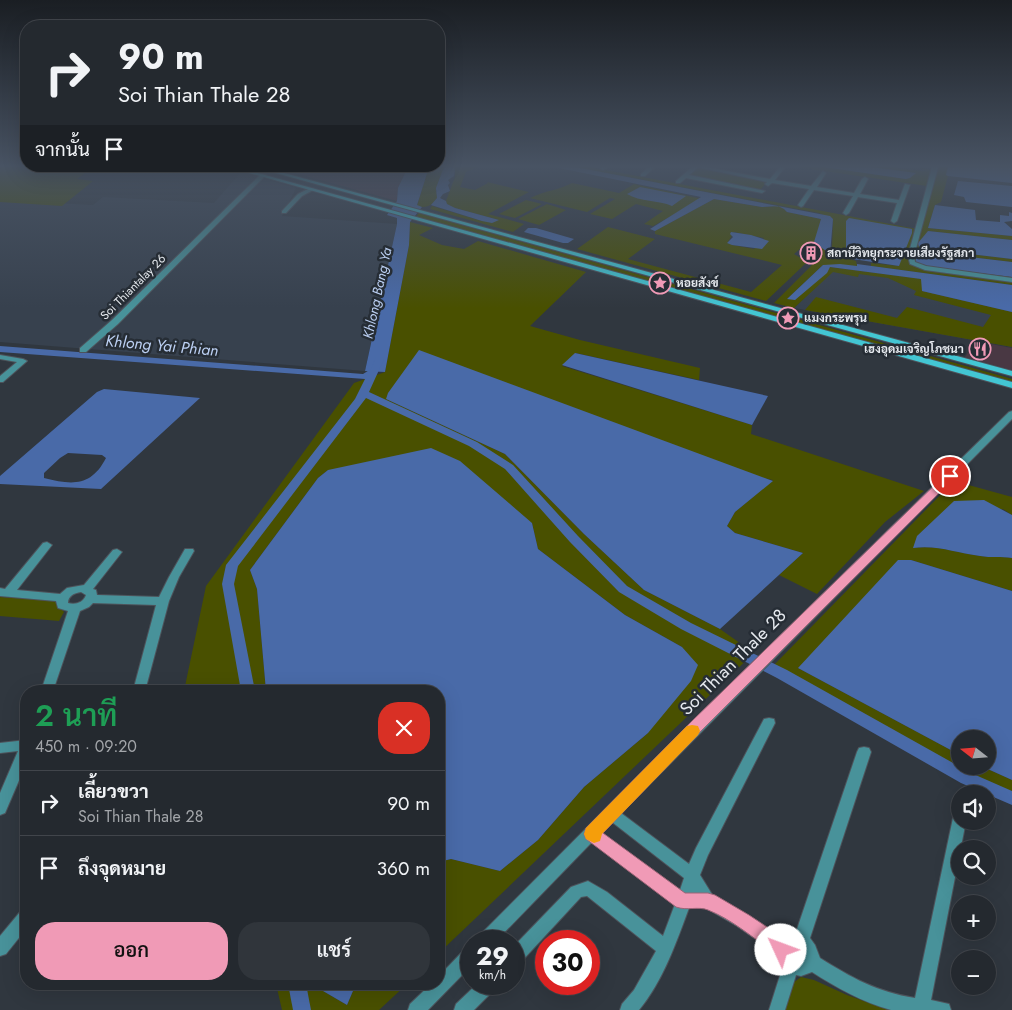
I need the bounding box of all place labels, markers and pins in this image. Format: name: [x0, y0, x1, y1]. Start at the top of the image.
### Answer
building icon: สถานีวิทยุกระจายเสียงรัฐสภา: [799, 241, 823, 265]
place label: สถานีวิทยุกระจายเสียงรัฐสภา: [827, 244, 974, 262]
place icon: หอยสังข์: [648, 271, 672, 295]
place label: หอยสังข์: [676, 274, 720, 292]
place icon: แมงกระพรุน: [776, 306, 800, 330]
place label: แมงกระพรุน: [804, 309, 867, 327]
restaurant icon: เฮงอุดมเจริญโภชนา: [968, 337, 992, 361]
place label: เฮงอุดมเจริญโภชนา: [864, 340, 964, 358]
pin: [929, 455, 971, 497]

